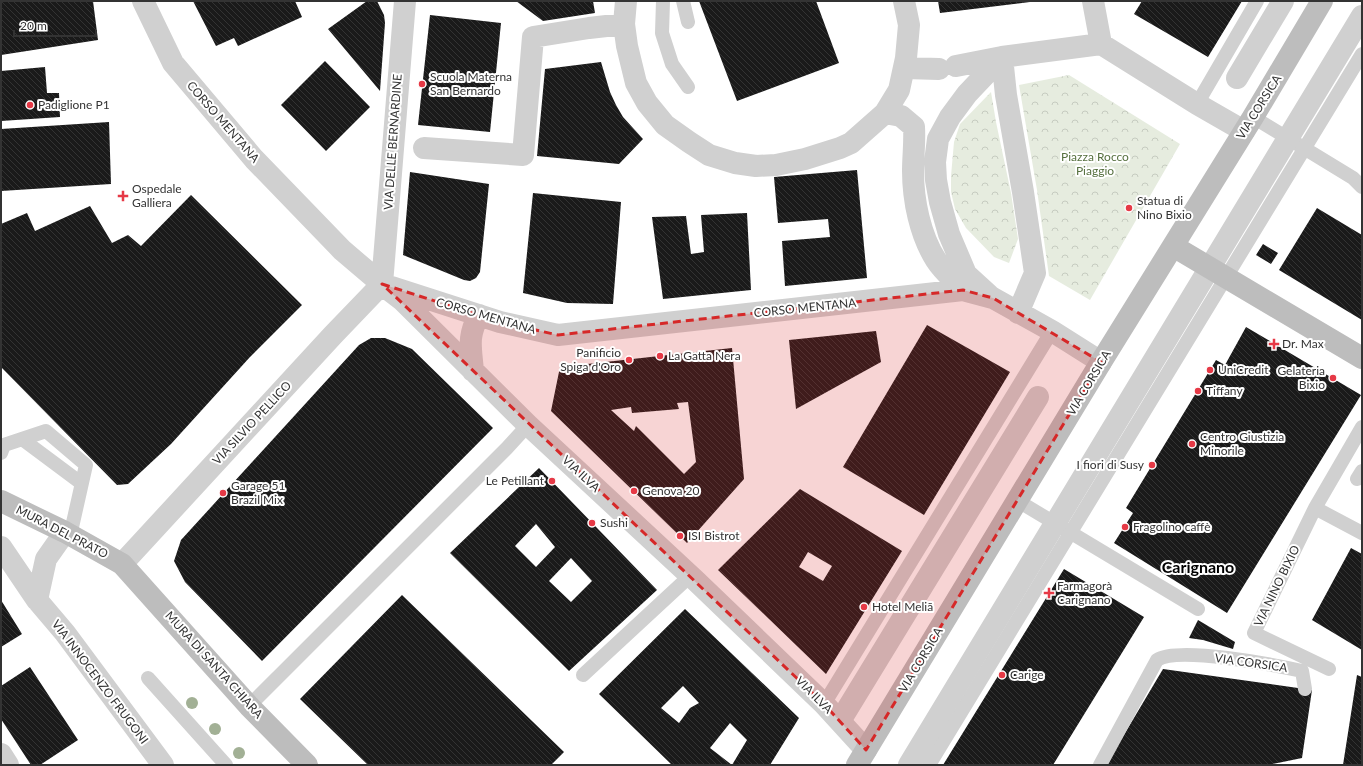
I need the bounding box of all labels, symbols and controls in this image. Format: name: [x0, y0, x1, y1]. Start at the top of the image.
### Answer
scale bar: [14, 12, 96, 38]
text: 20 m: [20, 18, 47, 33]
place label: Scuola Materna San Bernardo: [430, 69, 512, 98]
street label: VIA CORSICA: [1233, 71, 1285, 142]
street label: VIA DELLE BERNARDINE: [380, 73, 405, 210]
street label: CORSO MENTANA: [184, 78, 263, 166]
marker: Scuola Materna San Bernardo: [417, 79, 427, 89]
place label: Padiglione P1: [38, 97, 110, 112]
marker: Padiglione P1: [25, 100, 35, 110]
park label: Piazza Rocco Piaggio: [1061, 149, 1129, 178]
place label: Ospedale Galliera: [132, 181, 182, 210]
marker: Ospedale Galliera: [117, 190, 129, 202]
place label: Statua di Nino Bixio: [1137, 193, 1192, 222]
marker: Statua di Nino Bixio: [1124, 203, 1134, 213]
street label: CORSO MENTANA: [435, 294, 539, 337]
street label: CORSO MENTANA: [753, 295, 858, 320]
place label: Dr. Max: [1282, 336, 1324, 351]
marker: Dr. Max: [1269, 339, 1279, 349]
place label: Panificio Spiga d'Oro: [560, 345, 621, 374]
street label: VIA CORSICA: [1063, 347, 1114, 418]
place label: La Gatta Nera: [668, 348, 741, 363]
marker: La Gatta Nera: [655, 351, 665, 361]
marker: Panificio Spiga d'Oro: [624, 355, 634, 365]
place label: UniCredit: [1218, 362, 1269, 377]
place label: Gelateria Bixio: [1277, 363, 1325, 392]
marker: UniCredit: [1205, 365, 1215, 375]
marker: Gelateria Bixio: [1328, 373, 1338, 383]
street label: VIA SILVIO PELLICO: [209, 378, 294, 468]
place label: Tiffany: [1206, 383, 1243, 398]
marker: Tiffany: [1193, 386, 1203, 396]
place label: Centro Giustizia Minorile: [1200, 429, 1284, 458]
marker: Centro Giustizia Minorile: [1187, 439, 1197, 449]
street label: VIA ILVA: [559, 452, 604, 496]
place label: I fiori di Susy: [1077, 457, 1145, 472]
marker: I fiori di Susy: [1147, 460, 1157, 470]
place label: Le Petillant: [486, 473, 545, 488]
marker: Le Petillant: [547, 476, 557, 486]
place label: Garage 51 Brazil Mix: [231, 478, 285, 507]
place label: Genova 20: [642, 483, 699, 498]
marker: Genova 20: [629, 486, 639, 496]
marker: Garage 51 Brazil Mix: [218, 488, 228, 498]
street label: MURA DEL PRATO: [14, 502, 111, 561]
place label: Sushi: [600, 515, 628, 530]
marker: Sushi: [587, 518, 597, 528]
place label: Fragolino caffè: [1133, 519, 1210, 534]
marker: Fragolino caffè: [1120, 522, 1130, 532]
place label: ISI Bistrot: [688, 528, 740, 543]
marker: ISI Bistrot: [675, 531, 685, 541]
street label: VIA NINO BIXIO: [1250, 542, 1303, 629]
district label: Carignano: [1162, 557, 1234, 576]
place label: Farmagorà Carignano: [1057, 578, 1112, 607]
marker: Farmagorà Carignano: [1044, 588, 1054, 598]
place label: Hotel Meliã: [872, 599, 933, 614]
marker: Hotel Meliã: [859, 602, 869, 612]
street label: MURA DI SANTA CHIARA: [162, 608, 267, 722]
street label: VIA INNOCENZO FRUGONI: [49, 617, 152, 747]
street label: VIA CORSICA: [895, 624, 946, 695]
street label: VIA CORSICA: [1214, 650, 1289, 675]
place label: Carige: [1010, 667, 1044, 682]
marker: Carige: [997, 670, 1007, 680]
street label: VIA ILVA: [793, 673, 837, 717]

